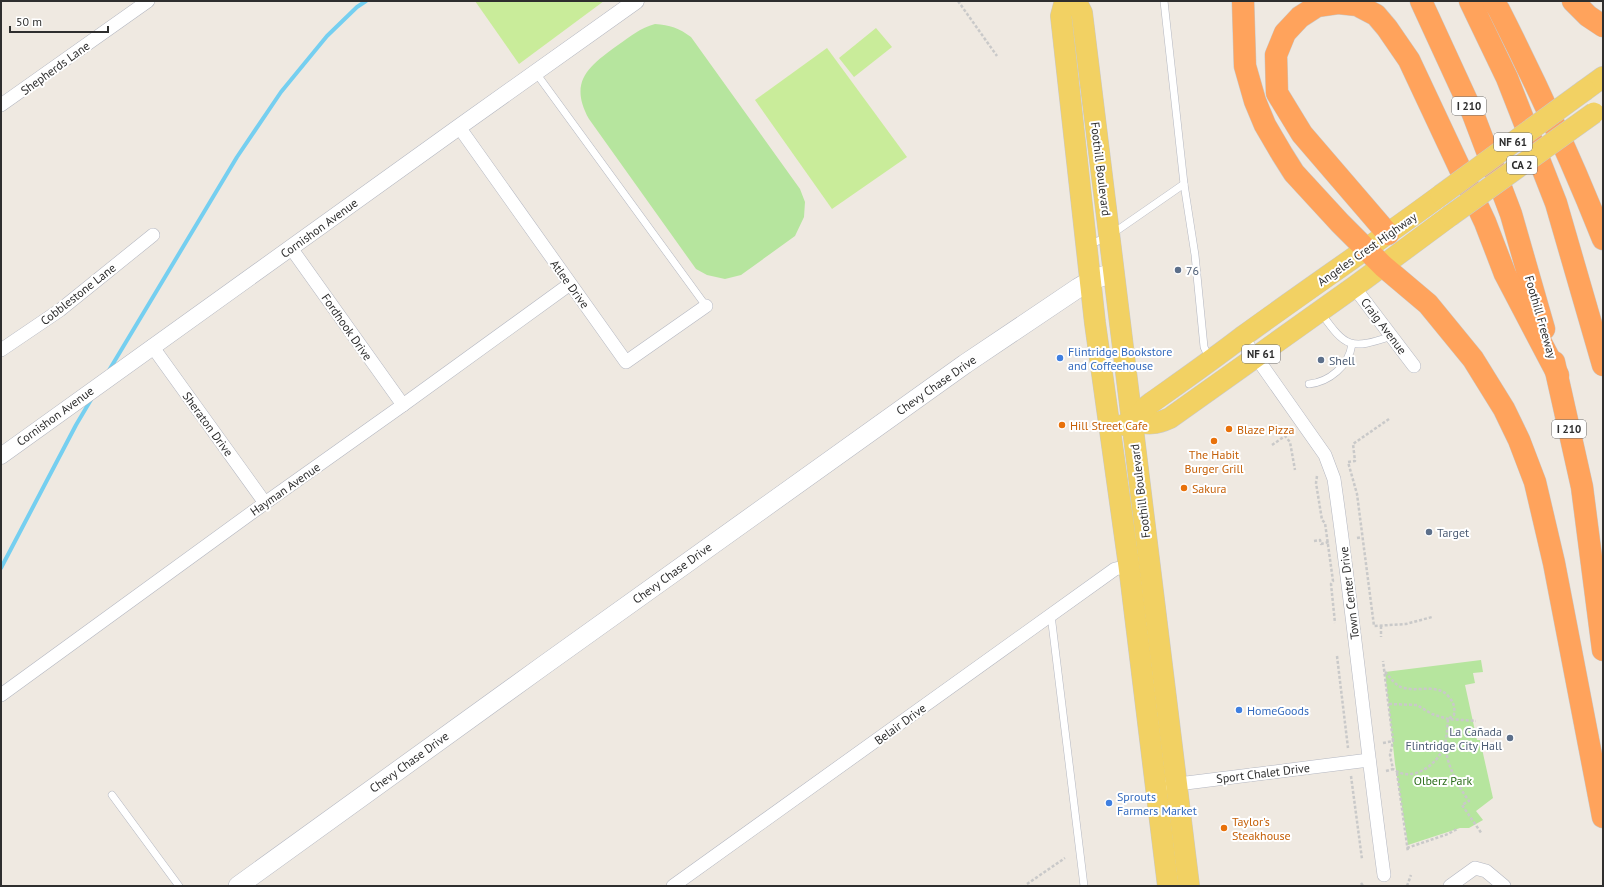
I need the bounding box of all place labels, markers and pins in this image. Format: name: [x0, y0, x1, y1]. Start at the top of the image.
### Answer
place label: 76: [1186, 263, 1199, 278]
marker: 76: [1173, 265, 1183, 275]
place label: Flintridge Bookstore and Coffeehouse: [1068, 344, 1172, 373]
marker: Flintridge Bookstore and Coffeehouse: [1055, 353, 1065, 363]
place label: Shell: [1329, 353, 1356, 368]
marker: Shell: [1316, 355, 1326, 365]
place label: Hill Street Cafe: [1070, 418, 1148, 433]
marker: Hill Street Cafe: [1057, 420, 1067, 430]
place label: Blaze Pizza: [1237, 422, 1295, 437]
marker: Blaze Pizza: [1224, 424, 1234, 434]
marker: The Habit Burger Grill: [1209, 436, 1219, 446]
place label: The Habit Burger Grill: [1184, 447, 1244, 476]
place label: Sakura: [1192, 481, 1227, 496]
marker: Sakura: [1179, 483, 1189, 493]
place label: Target: [1437, 525, 1469, 540]
marker: Target: [1424, 527, 1434, 537]
place label: HomeGoods: [1247, 703, 1309, 718]
marker: HomeGoods: [1234, 705, 1244, 715]
place label: La Cañada Flintridge City Hall: [1405, 724, 1502, 753]
marker: La Cañada Flintridge City Hall: [1505, 733, 1515, 743]
place label: Sprouts Farmers Market: [1117, 789, 1197, 818]
marker: Sprouts Farmers Market: [1104, 798, 1114, 808]
place label: Taylor's Steakhouse: [1232, 814, 1291, 843]
marker: Taylor's Steakhouse: [1219, 823, 1229, 833]

